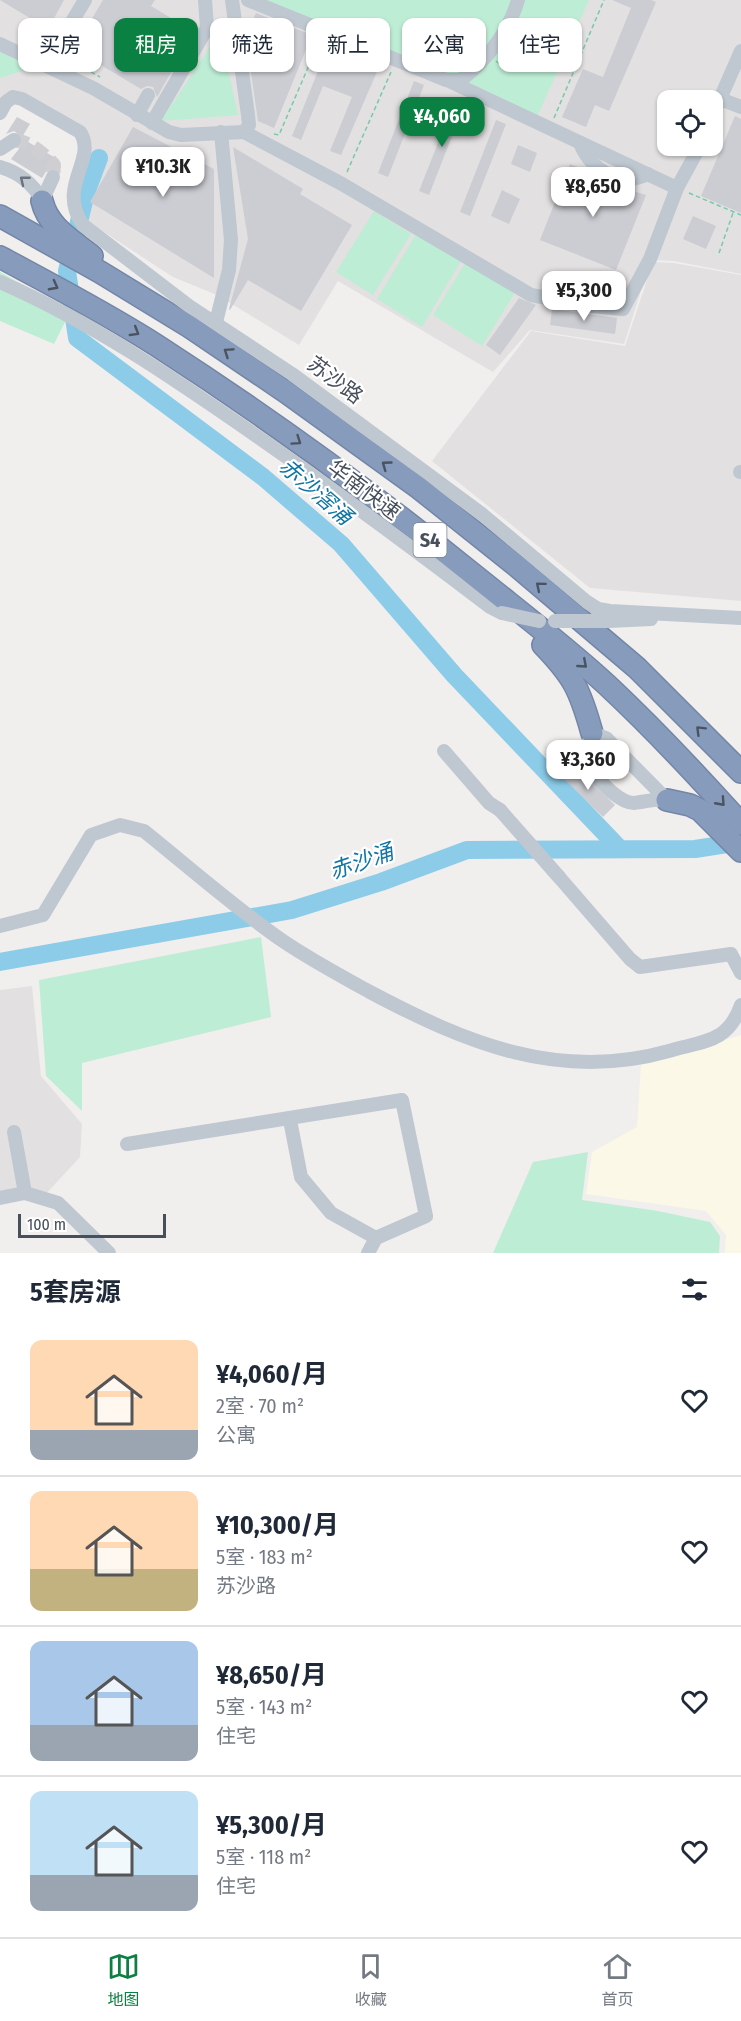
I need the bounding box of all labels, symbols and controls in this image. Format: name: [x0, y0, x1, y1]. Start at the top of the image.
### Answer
chip: 买房: [18, 18, 102, 72]
chip: 租房: [114, 18, 198, 72]
chip: 筛选: [210, 18, 294, 72]
chip: 新上: [306, 18, 390, 72]
chip: 公寓: [402, 18, 486, 72]
chip: 住宅: [498, 18, 582, 72]
map controls: [657, 90, 723, 156]
button: locate: [657, 90, 723, 156]
pin: ¥4,060: [393, 97, 491, 148]
text: ¥4,060: [414, 104, 470, 128]
pin: ¥10.3K: [114, 147, 212, 198]
text: ¥10.3K: [135, 154, 191, 178]
pin: ¥8,650: [544, 167, 642, 218]
text: ¥8,650: [565, 174, 621, 198]
one-way arrow: [20, 177, 31, 188]
pin: ¥5,300: [535, 271, 633, 322]
text: ¥5,300: [556, 278, 612, 302]
one-way arrow: [47, 279, 58, 290]
one-way arrow: [129, 325, 139, 337]
one-way arrow: [223, 348, 234, 359]
street label: 苏沙路: [302, 351, 368, 409]
one-way arrow: [290, 434, 301, 445]
water label: 赤沙滘涌: [274, 452, 360, 532]
street label: 华南快速: [323, 454, 405, 526]
one-way arrow: [382, 461, 393, 472]
road number: S4: [414, 523, 446, 557]
one-way arrow: [536, 582, 547, 593]
one-way arrow: [576, 657, 587, 668]
one-way arrow: [697, 726, 708, 737]
pin: ¥3,360: [539, 740, 637, 791]
text: ¥3,360: [560, 747, 616, 771]
one-way arrow: [714, 795, 725, 806]
water label: 赤沙涌: [326, 837, 400, 885]
scale bar: [18, 1211, 166, 1238]
text: 100 m: [27, 1215, 66, 1234]
icon: filters: [678, 1273, 711, 1306]
text: 5套房源: [30, 1277, 121, 1308]
text: ¥4,060/月: [216, 1359, 328, 1390]
icon: home: [78, 1364, 150, 1436]
icon: heart: [678, 1384, 711, 1417]
text: 2室 · 70 m²: [216, 1394, 304, 1418]
text: 公寓: [216, 1423, 256, 1447]
text: ¥10,300/月: [216, 1510, 339, 1541]
icon: home: [78, 1515, 150, 1587]
icon: heart: [678, 1535, 711, 1568]
text: 5室 · 183 m²: [216, 1545, 313, 1569]
text: 苏沙路: [216, 1574, 276, 1598]
text: ¥8,650/月: [216, 1660, 327, 1691]
icon: home: [78, 1665, 150, 1737]
icon: heart: [678, 1685, 711, 1718]
text: 5室 · 143 m²: [216, 1695, 312, 1719]
text: 住宅: [216, 1724, 256, 1748]
text: ¥5,300/月: [216, 1810, 327, 1841]
icon: home: [78, 1815, 150, 1887]
icon: heart: [678, 1835, 711, 1868]
text: 5室 · 118 m²: [216, 1845, 311, 1869]
text: 住宅: [216, 1874, 256, 1898]
tab: 地图: [107, 1950, 140, 2010]
tab: 收藏: [354, 1950, 387, 2010]
tab: 首页: [601, 1950, 634, 2010]

